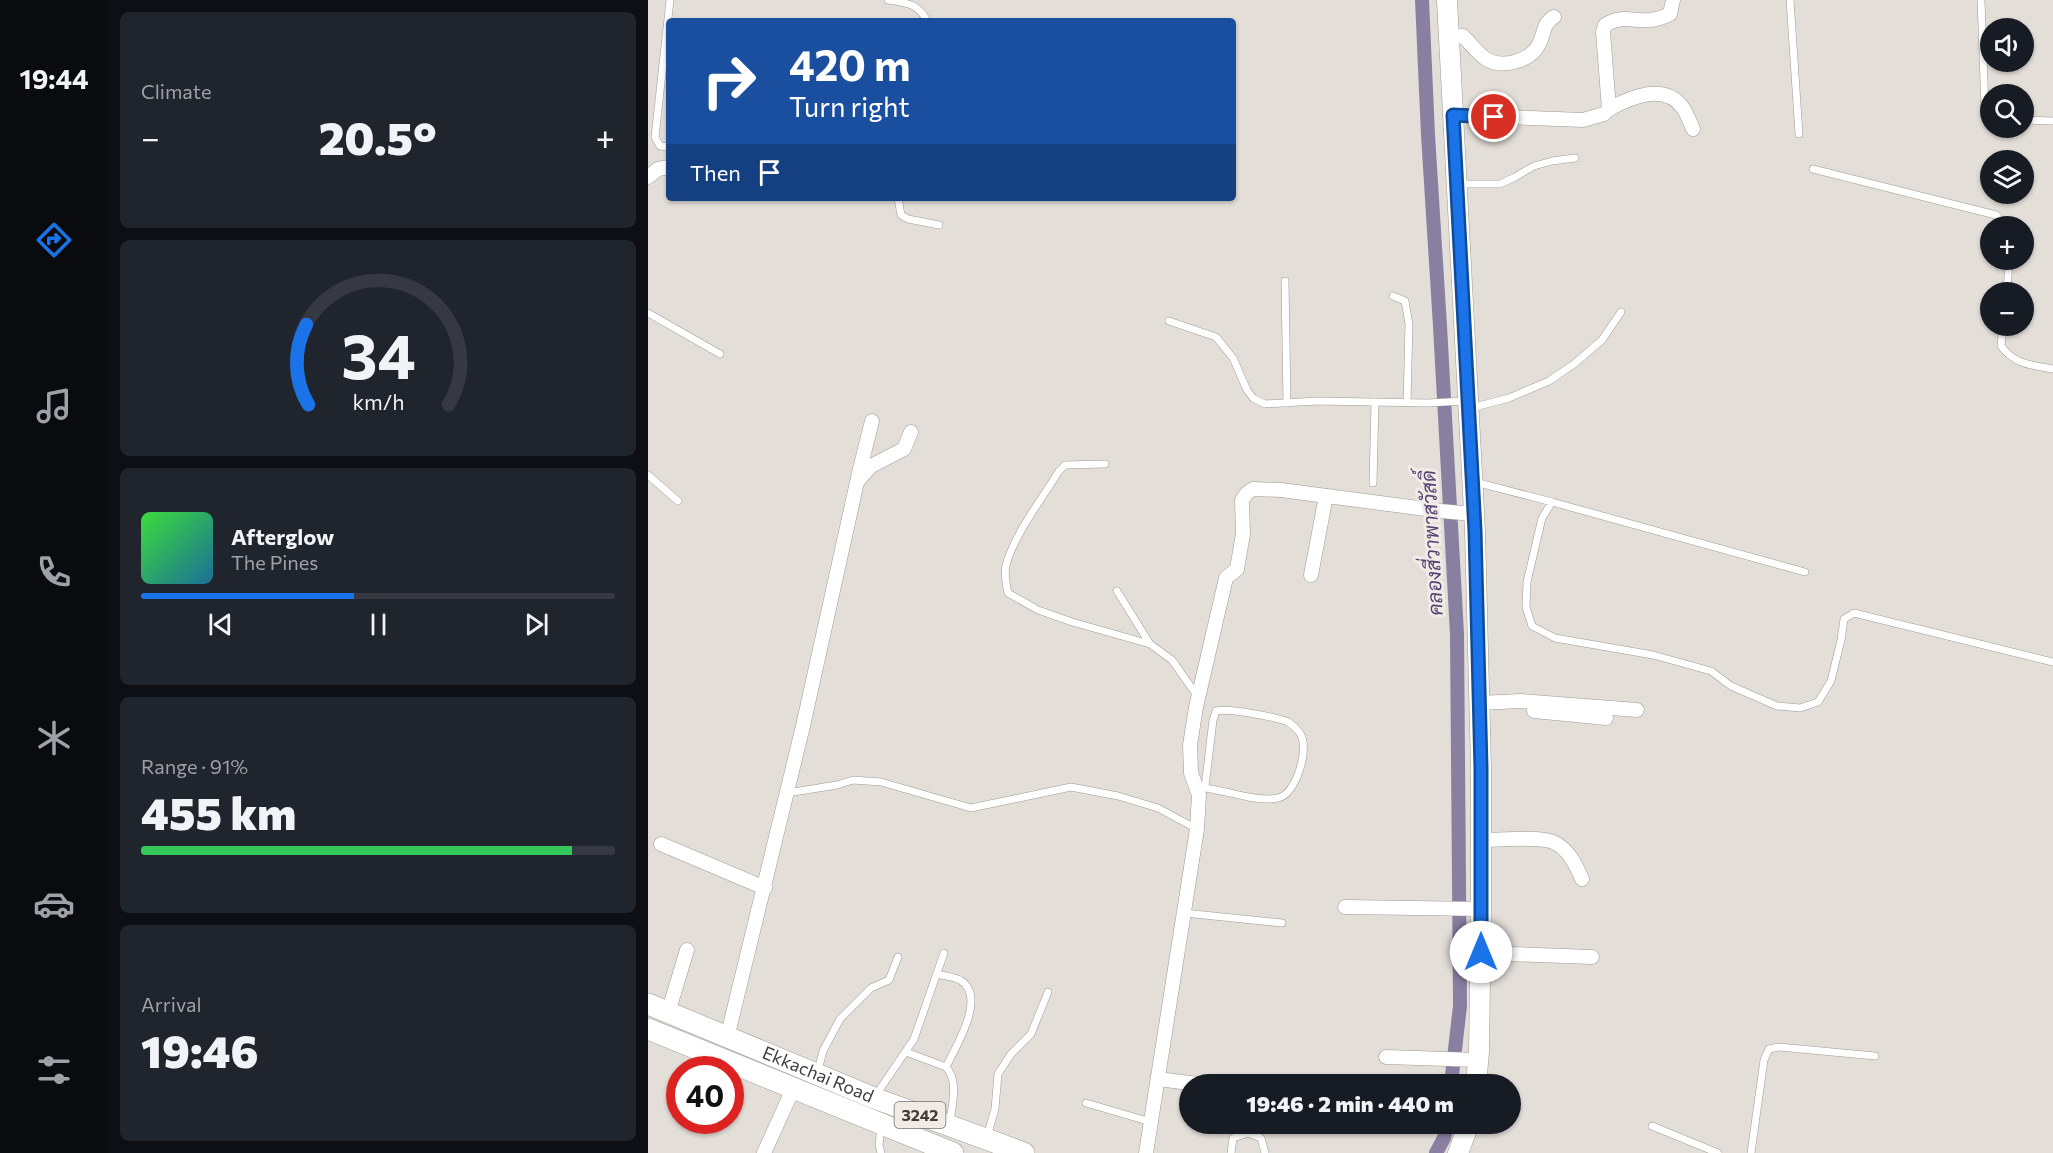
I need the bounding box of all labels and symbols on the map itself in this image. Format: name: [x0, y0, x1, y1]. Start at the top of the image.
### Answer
pin: [1468, 91, 1519, 142]
water label: คลองสี่วาพาสวัสดิ์: [1410, 466, 1447, 617]
position arrow: [1449, 920, 1513, 984]
street label: Ekkachai Road: [759, 1041, 877, 1107]
speed limit sign: 40: [666, 1056, 744, 1134]
road number: 3242: [894, 1102, 946, 1128]

